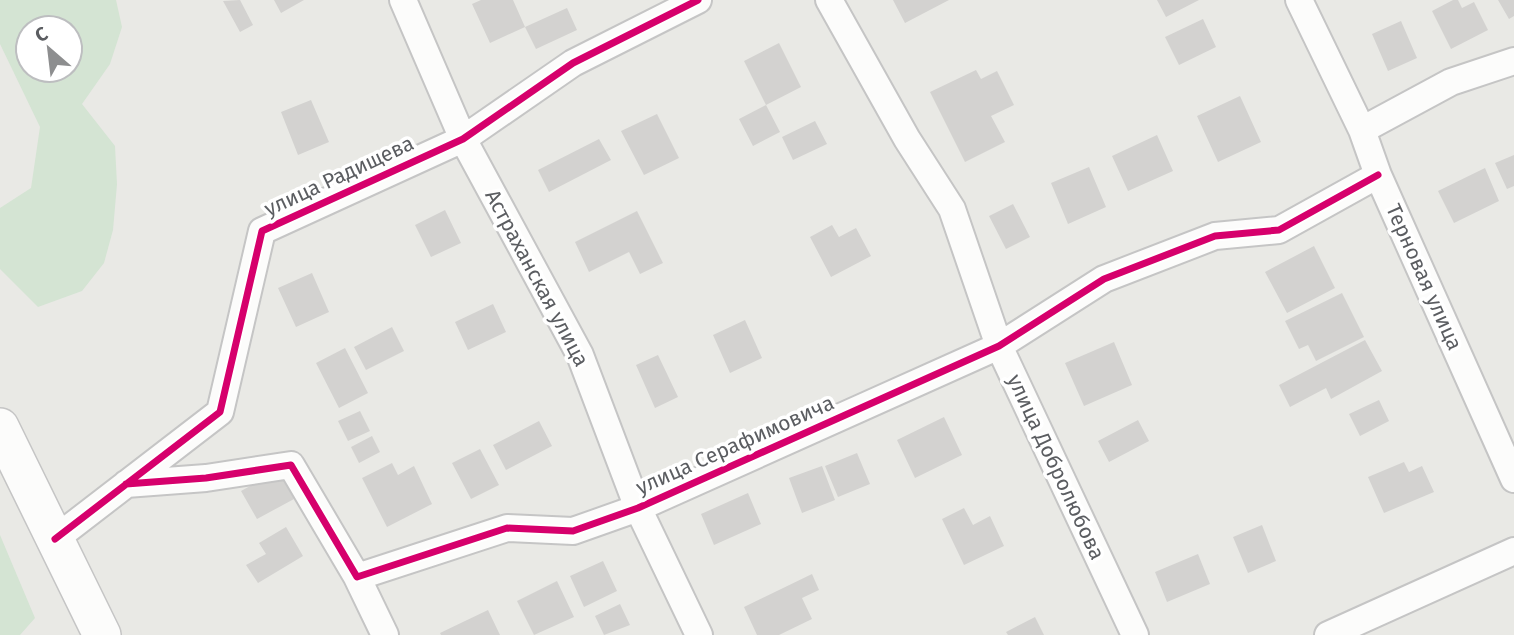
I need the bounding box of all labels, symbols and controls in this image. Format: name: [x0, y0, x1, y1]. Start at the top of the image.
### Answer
north arrow: [14, 14, 84, 84]
text: С: [31, 22, 52, 47]
street label: улица Радищева: [260, 130, 418, 222]
street label: Астраханская улица: [479, 185, 595, 371]
street label: Терновая улица: [1380, 200, 1468, 354]
street label: улица Добролюбова: [1002, 370, 1110, 564]
street label: улица Серафимовича: [632, 390, 838, 500]

